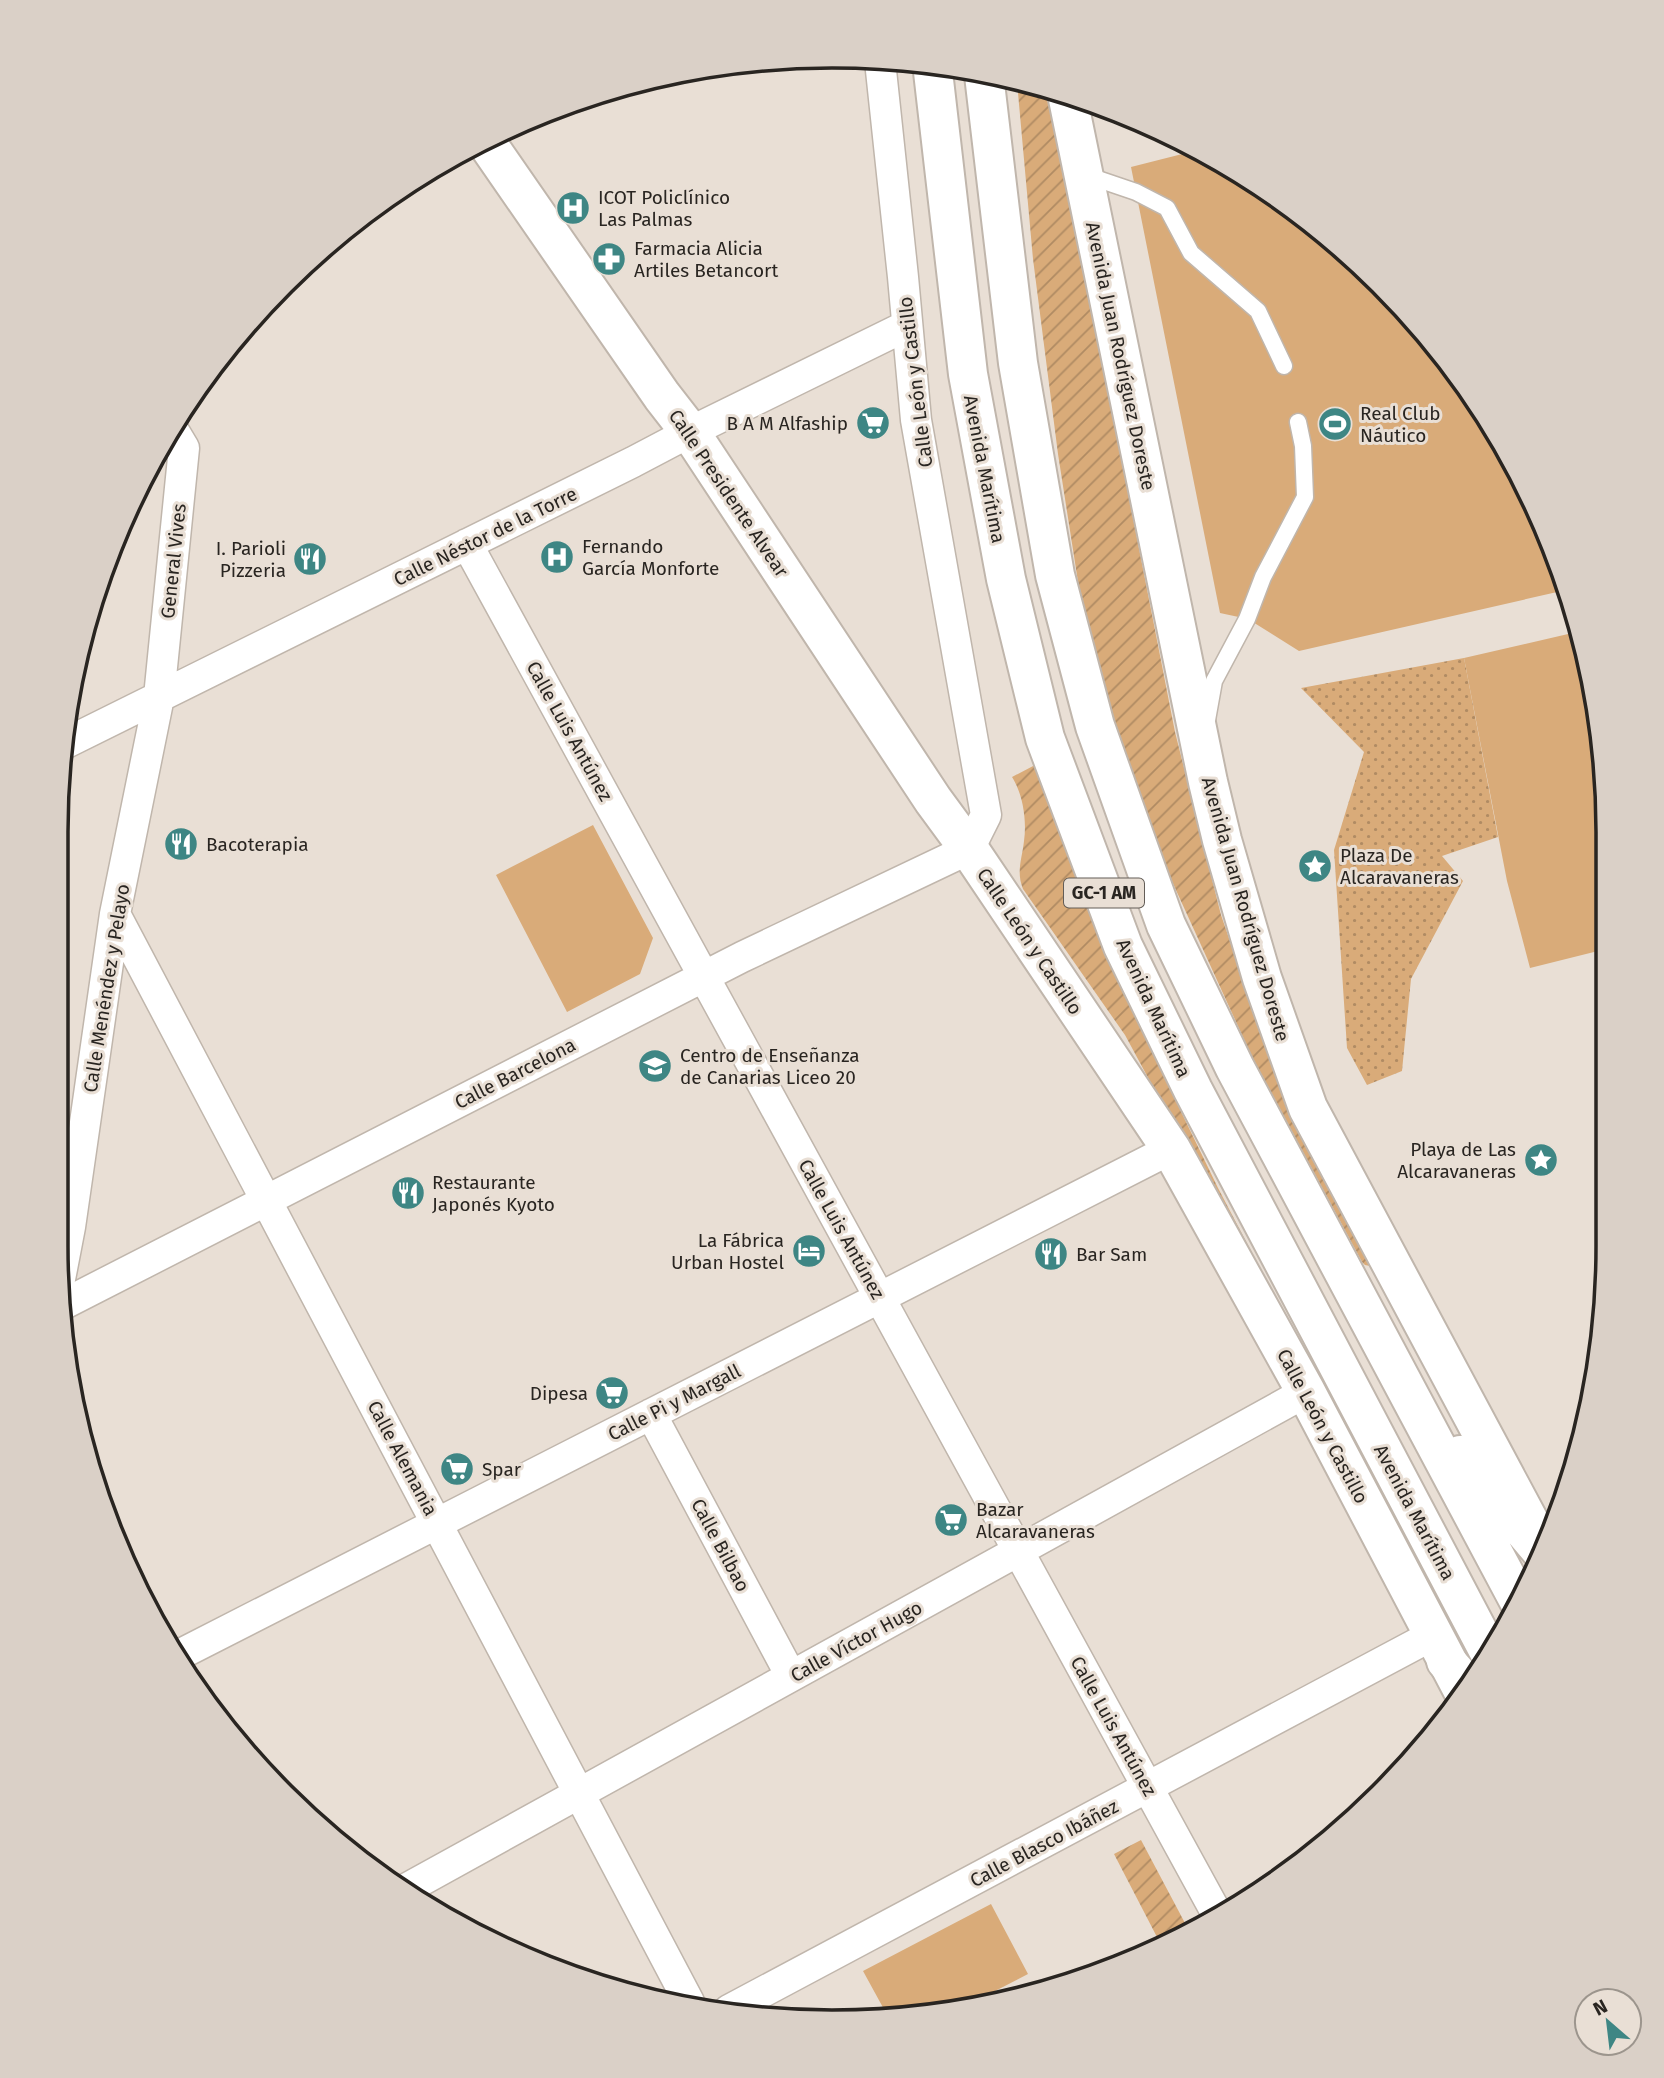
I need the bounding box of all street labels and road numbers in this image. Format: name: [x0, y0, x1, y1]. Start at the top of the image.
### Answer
street label: Avenida Juan Rodríguez Doreste: [1081, 220, 1160, 493]
street label: Calle León y Castillo: [894, 295, 937, 469]
street label: Avenida Marítima: [959, 393, 1010, 545]
street label: Calle Presidente Alvear: [664, 405, 794, 582]
street label: Calle Néstor de la Torre: [390, 482, 581, 591]
street label: General Vives: [156, 502, 191, 620]
street label: Calle Luis Antúnez: [522, 657, 617, 805]
street label: Avenida Juan Rodríguez Doreste: [1197, 774, 1294, 1044]
street label: Calle León y Castillo: [972, 864, 1087, 1019]
road number: GC-1 AM: [1064, 878, 1144, 908]
street label: Calle Menéndez y Pelayo: [79, 882, 134, 1094]
street label: Avenida Marítima: [1111, 935, 1196, 1081]
street label: Calle Barcelona: [451, 1033, 580, 1114]
street label: Calle Luis Antúnez: [794, 1155, 889, 1303]
street label: Calle León y Castillo: [1272, 1345, 1373, 1507]
street label: Calle Pi y Margall: [604, 1359, 745, 1446]
street label: Calle Alemania: [363, 1397, 443, 1520]
street label: Avenida Marítima: [1369, 1440, 1460, 1584]
street label: Calle Bilbao: [686, 1495, 755, 1596]
street label: Calle Víctor Hugo: [786, 1596, 926, 1687]
street label: Calle Luis Antúnez: [1066, 1652, 1161, 1800]
street label: Calle Blasco Ibáñez: [966, 1795, 1122, 1892]

